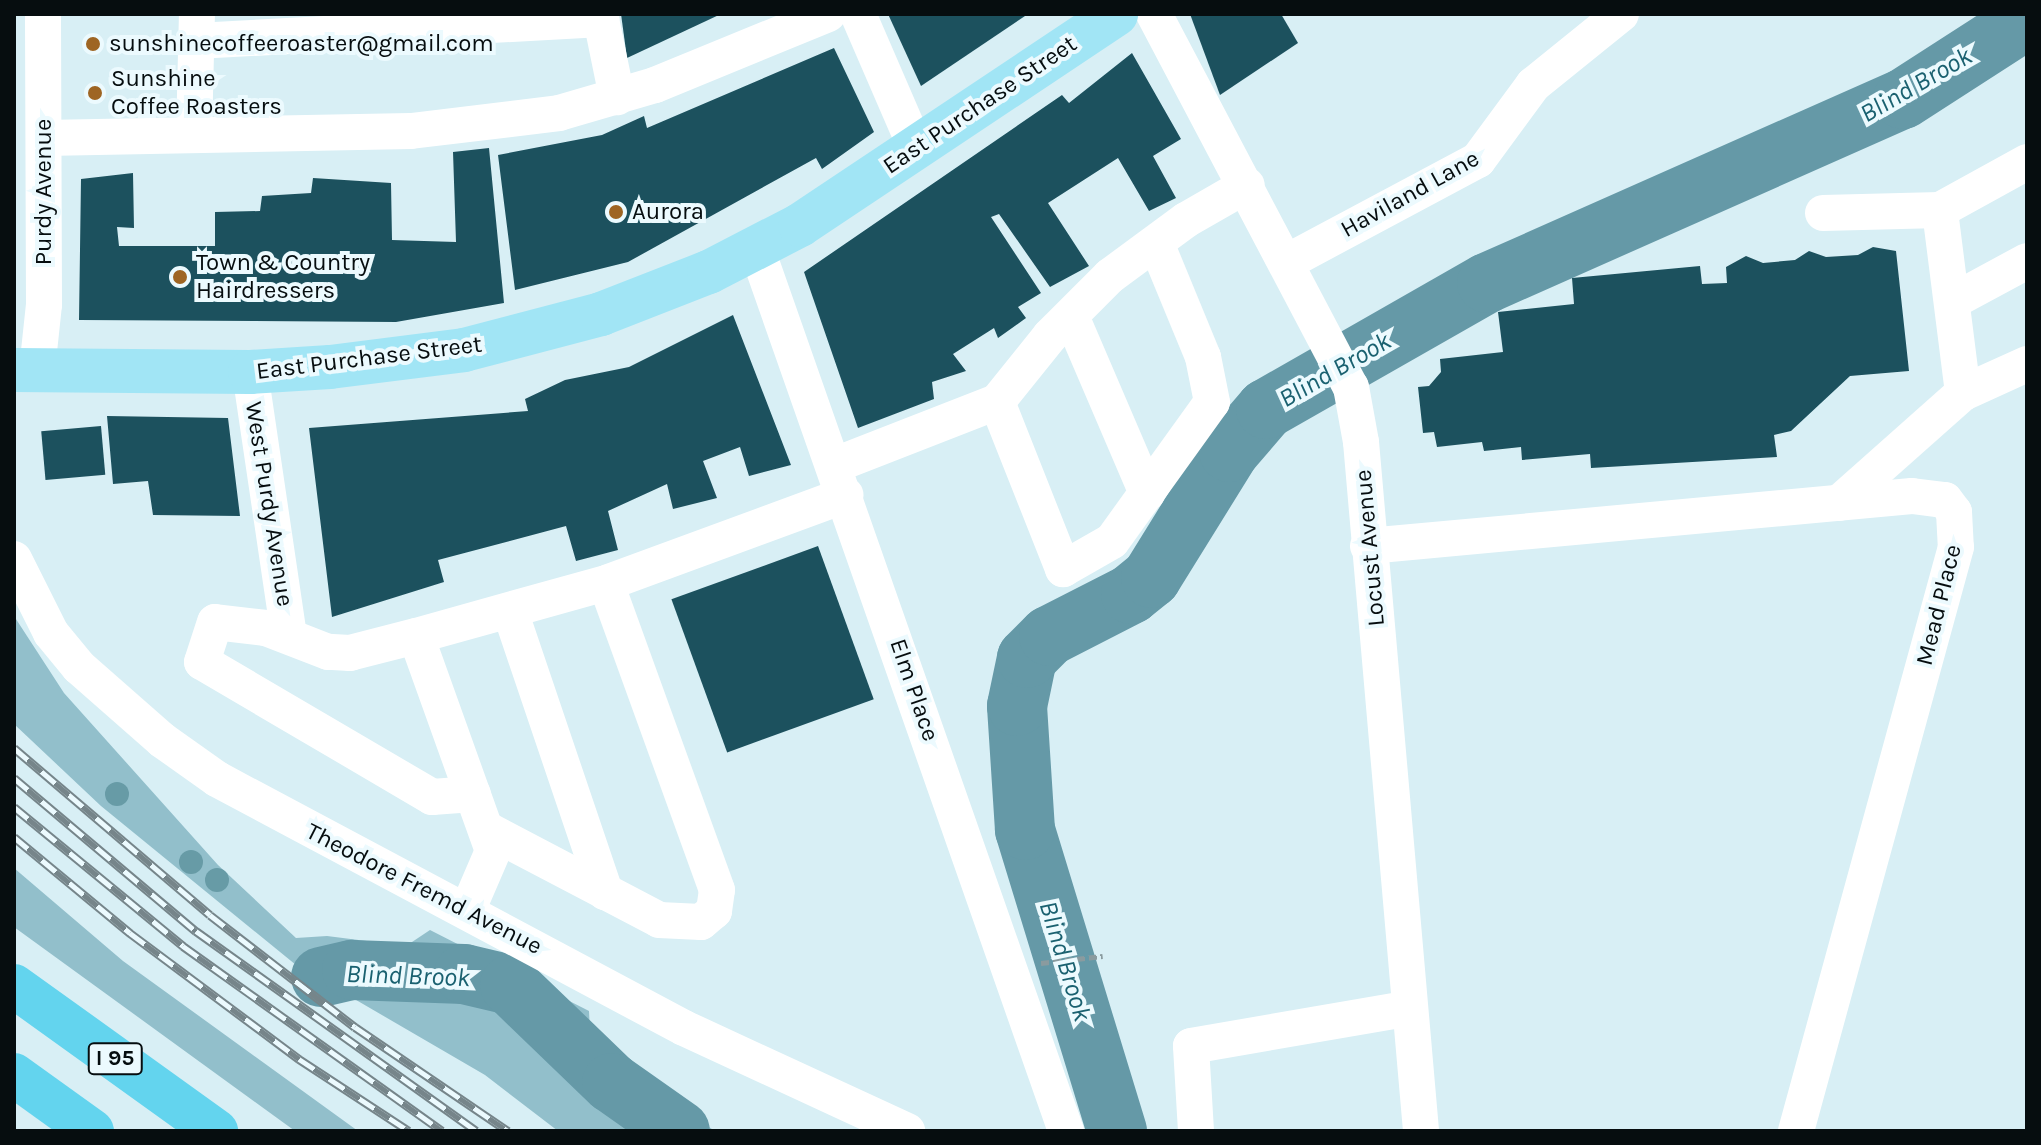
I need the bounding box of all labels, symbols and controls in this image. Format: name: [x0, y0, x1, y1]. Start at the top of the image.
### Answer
place label: sunshinecoffeeroaster@gmail.com: [109, 30, 494, 58]
street label: East Purchase Street: [878, 30, 1082, 180]
marker: sunshinecoffeeroaster@gmail.com: [84, 35, 102, 53]
water label: Blind Brook: [1855, 41, 1977, 129]
place label: Sunshine Coffee Roasters: [111, 65, 282, 121]
marker: Sunshine Coffee Roasters: [86, 84, 104, 102]
street label: Purdy Avenue: [30, 119, 58, 265]
street label: Haviland Lane: [1336, 144, 1484, 244]
place label: Aurora: [632, 198, 704, 226]
marker: Aurora: [607, 203, 625, 221]
place label: Town & Country Hairdressers: [196, 249, 370, 305]
marker: Town & Country Hairdressers: [171, 268, 189, 286]
water label: Blind Brook: [1274, 326, 1396, 414]
street label: East Purchase Street: [255, 330, 483, 386]
street label: West Purdy Avenue: [239, 400, 299, 608]
street label: Locust Avenue: [1349, 468, 1391, 628]
street label: Mead Place: [1910, 541, 1968, 669]
street label: Elm Place: [883, 635, 945, 745]
street label: Theodore Fremd Avenue: [301, 817, 547, 961]
water label: Blind Brook: [1032, 897, 1098, 1025]
water label: Blind Brook: [346, 958, 470, 994]
road number: I 95: [87, 1041, 143, 1077]

